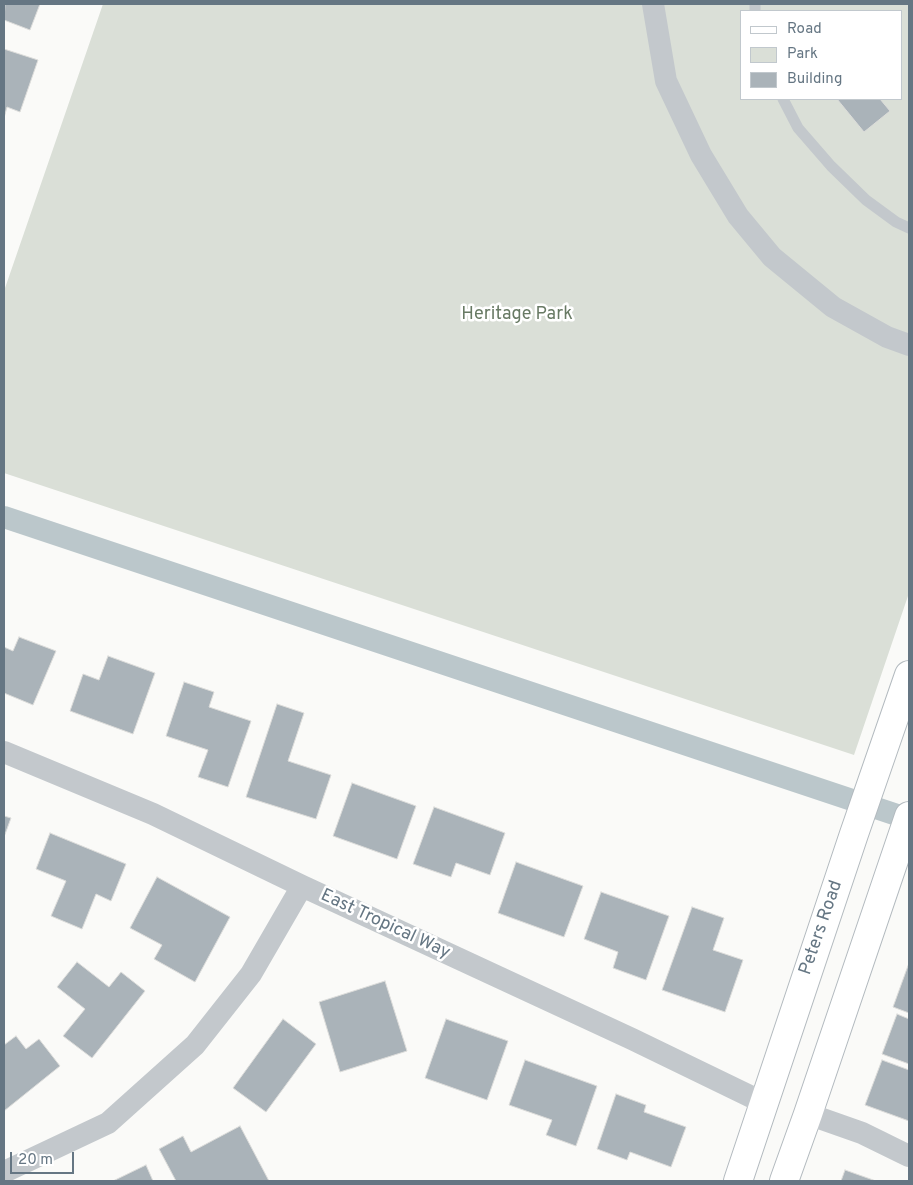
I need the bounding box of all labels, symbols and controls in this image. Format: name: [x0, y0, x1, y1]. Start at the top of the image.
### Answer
legend: [740, 10, 903, 100]
text: Road: [787, 20, 822, 39]
text: Park: [787, 45, 818, 64]
text: Building: [787, 70, 842, 89]
park label: Heritage Park: [461, 304, 573, 326]
street label: Peters Road: [796, 878, 848, 978]
street label: East Tropical Way: [317, 886, 453, 964]
scale bar: [12, 1142, 76, 1174]
text: 20 m: [18, 1151, 53, 1170]

